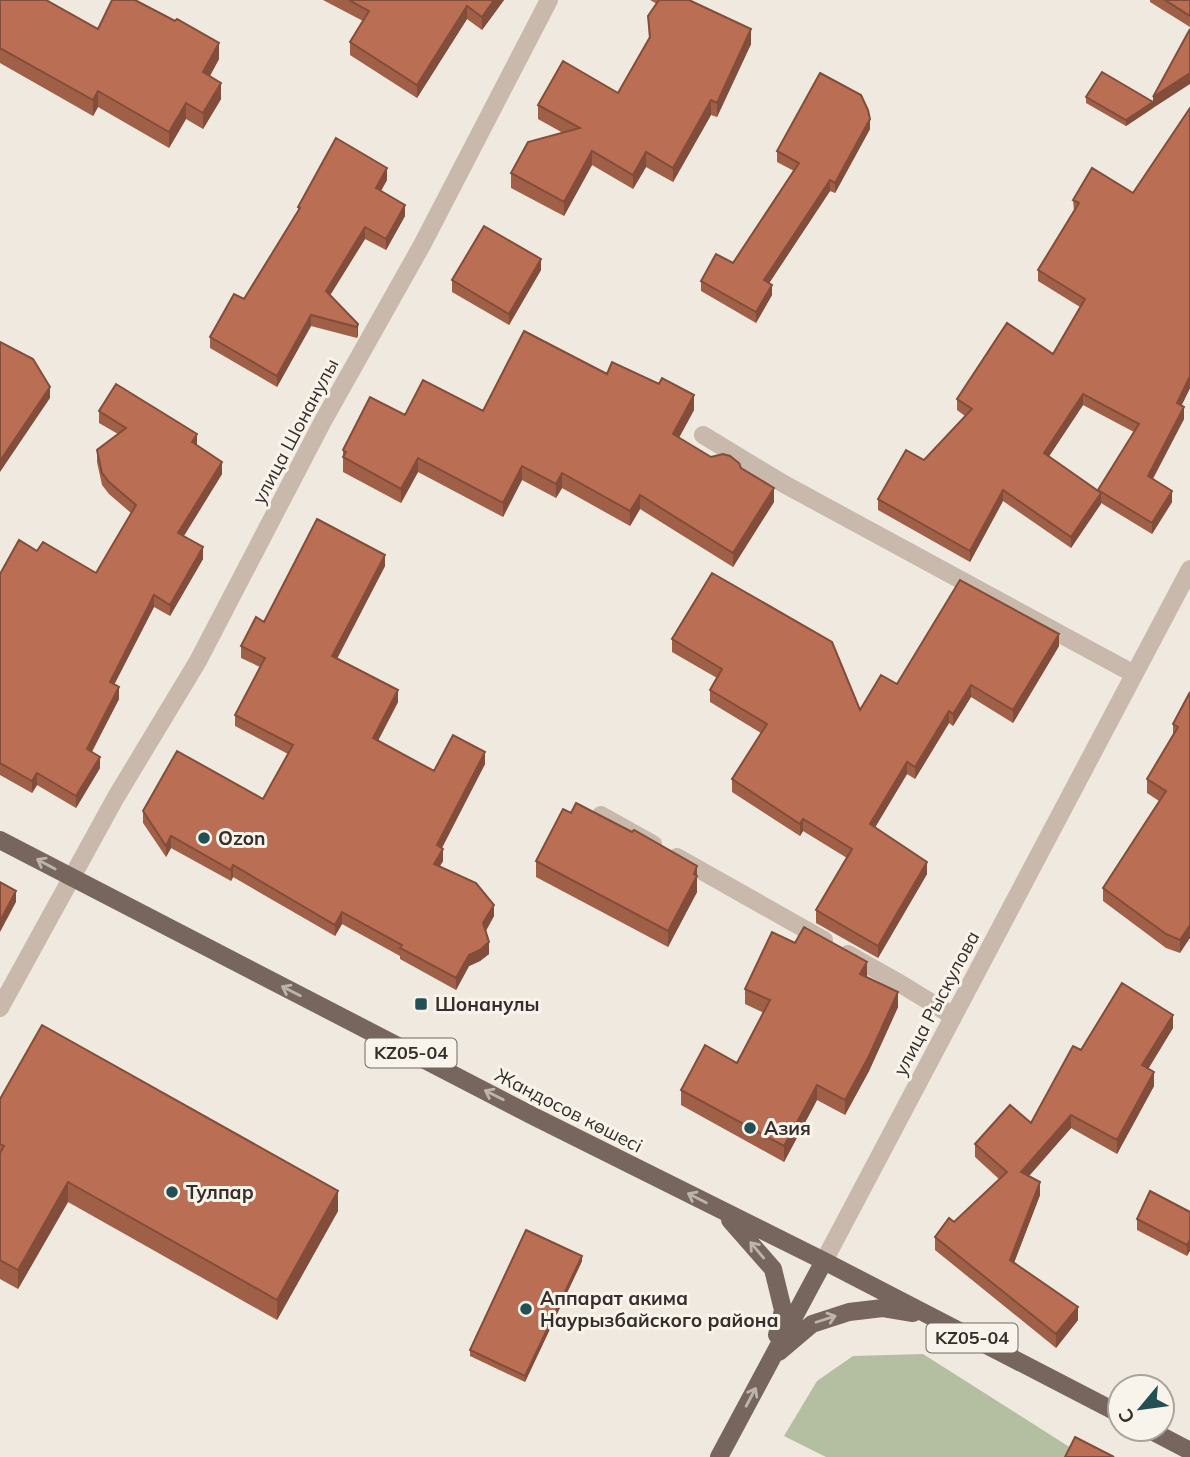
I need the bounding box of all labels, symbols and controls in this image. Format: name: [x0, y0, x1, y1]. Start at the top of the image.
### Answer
street label: улица Шонанулы: [247, 354, 343, 508]
place label: Ozon: [218, 826, 265, 850]
marker: Ozon: [196, 830, 212, 846]
one-way arrow: [36, 857, 57, 870]
street label: улица Рыскулова: [888, 926, 984, 1080]
one-way arrow: [281, 984, 302, 998]
place label: Шонанулы: [435, 992, 539, 1016]
marker: Шонанулы: [413, 996, 429, 1012]
road number: KZ05-04: [366, 1038, 457, 1068]
street label: Жандосов көшесі: [491, 1062, 647, 1158]
one-way arrow: [484, 1088, 504, 1102]
place label: Азия: [764, 1116, 811, 1140]
marker: Азия: [742, 1120, 758, 1136]
place label: Тулпар: [186, 1180, 254, 1204]
marker: Тулпар: [164, 1184, 180, 1200]
one-way arrow: [687, 1190, 708, 1204]
one-way arrow: [749, 1241, 765, 1259]
place label: Аппарат акима Наурызбайского района: [540, 1286, 779, 1332]
marker: Аппарат акима Наурызбайского района: [518, 1301, 534, 1317]
one-way arrow: [815, 1312, 837, 1325]
road number: KZ05-04: [926, 1324, 1018, 1352]
north arrow: [1106, 1373, 1176, 1443]
one-way arrow: [745, 1387, 758, 1408]
text: С: [1112, 1405, 1140, 1428]

